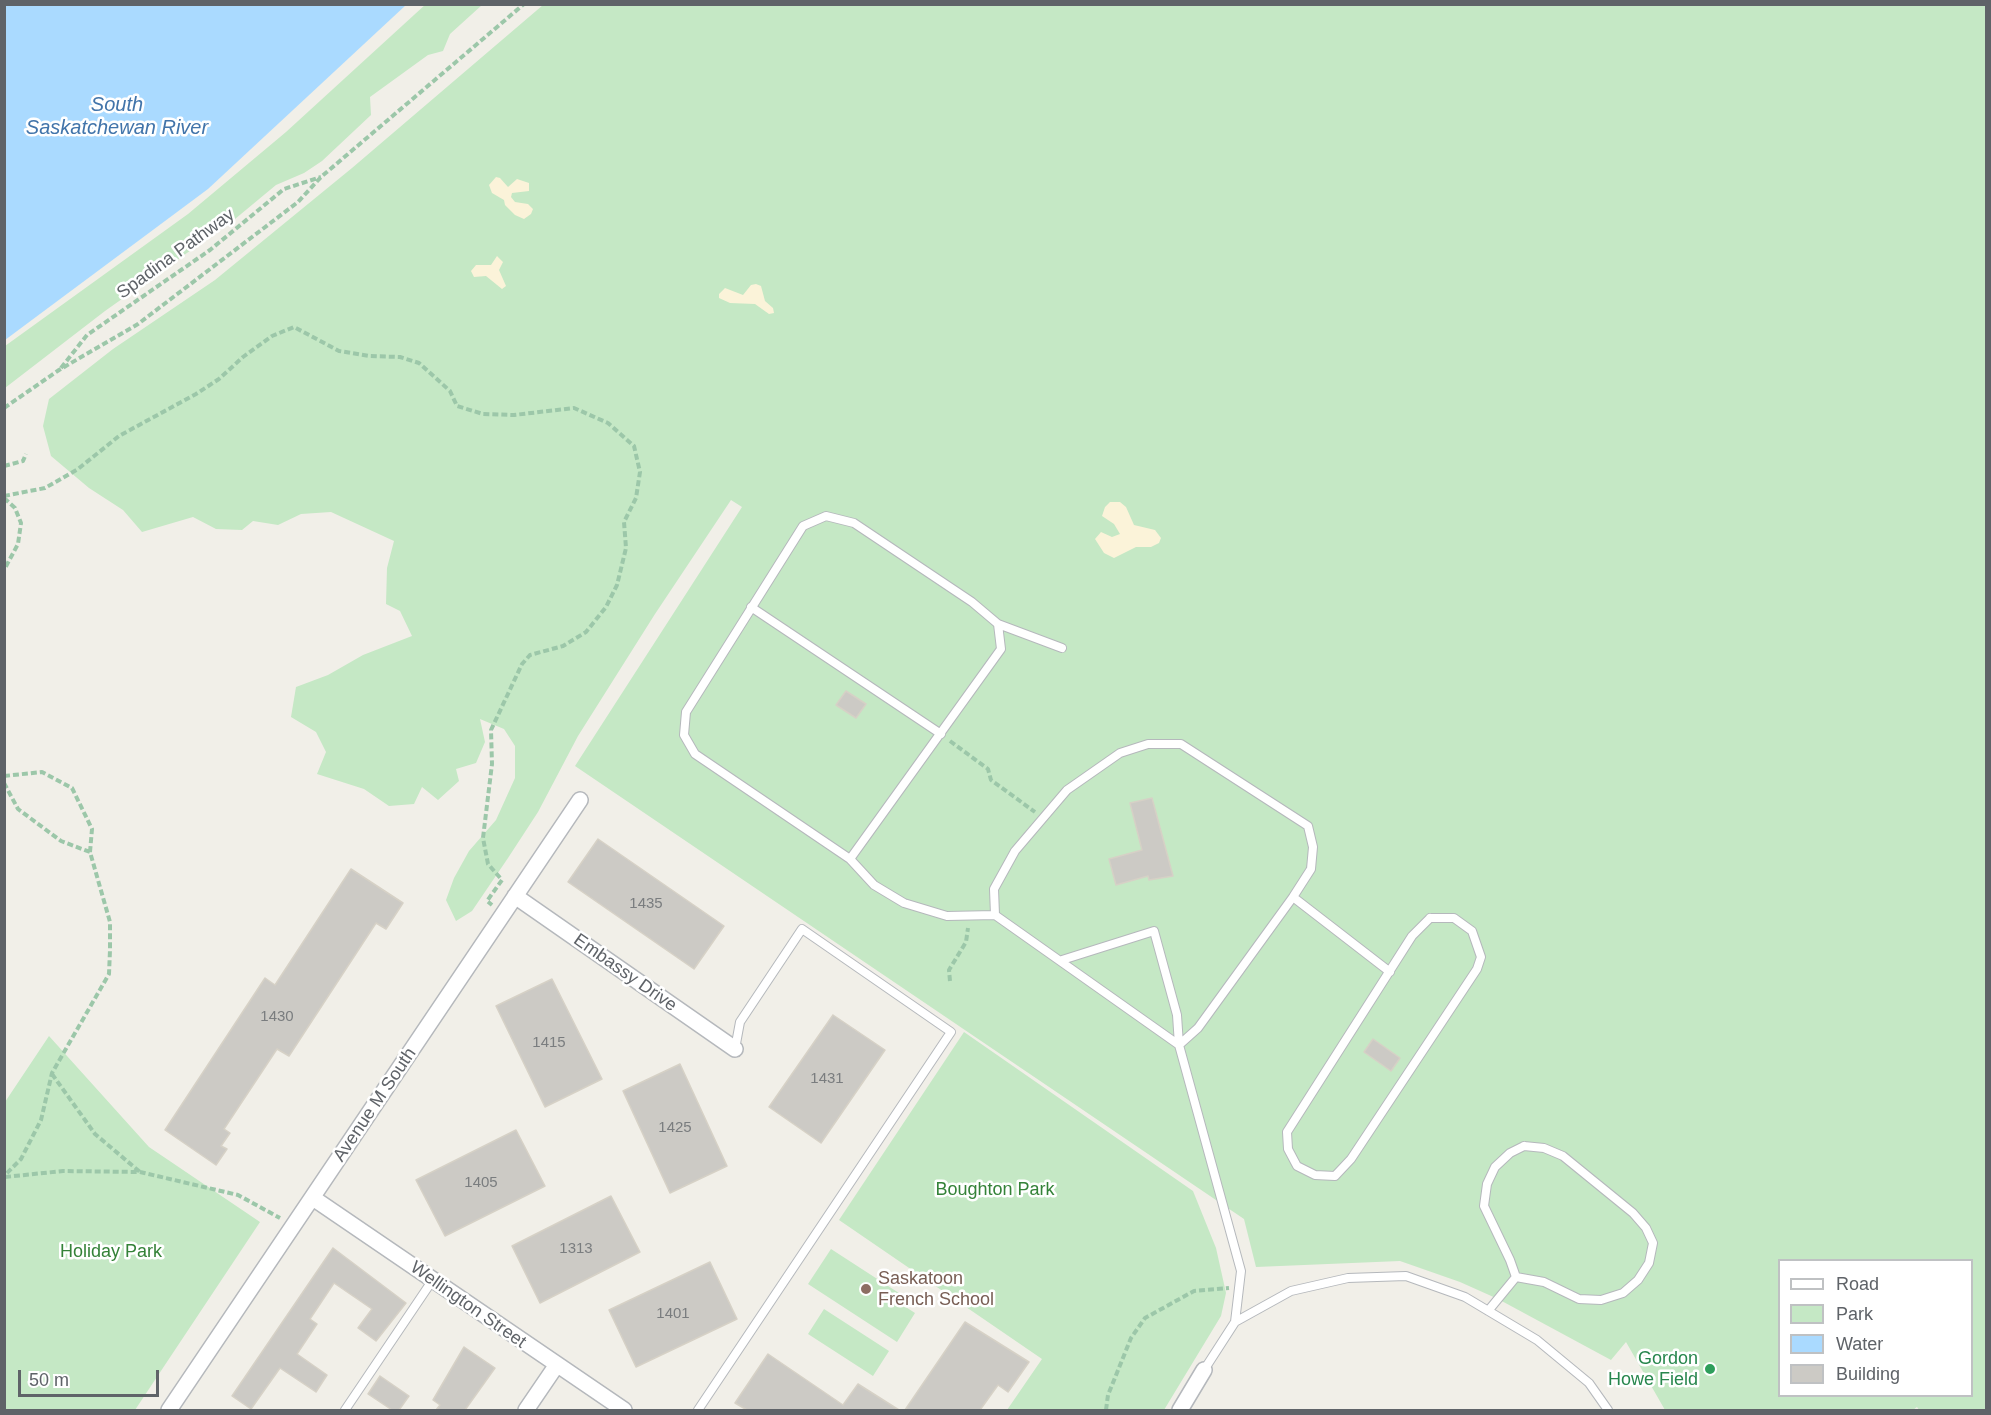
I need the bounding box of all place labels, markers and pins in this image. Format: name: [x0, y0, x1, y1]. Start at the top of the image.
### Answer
place label: Saskatoon French School: [878, 1268, 994, 1310]
marker: Saskatoon French School: [859, 1282, 873, 1296]
place label: Gordon Howe Field: [1608, 1348, 1698, 1390]
marker: Gordon Howe Field: [1703, 1362, 1717, 1376]

